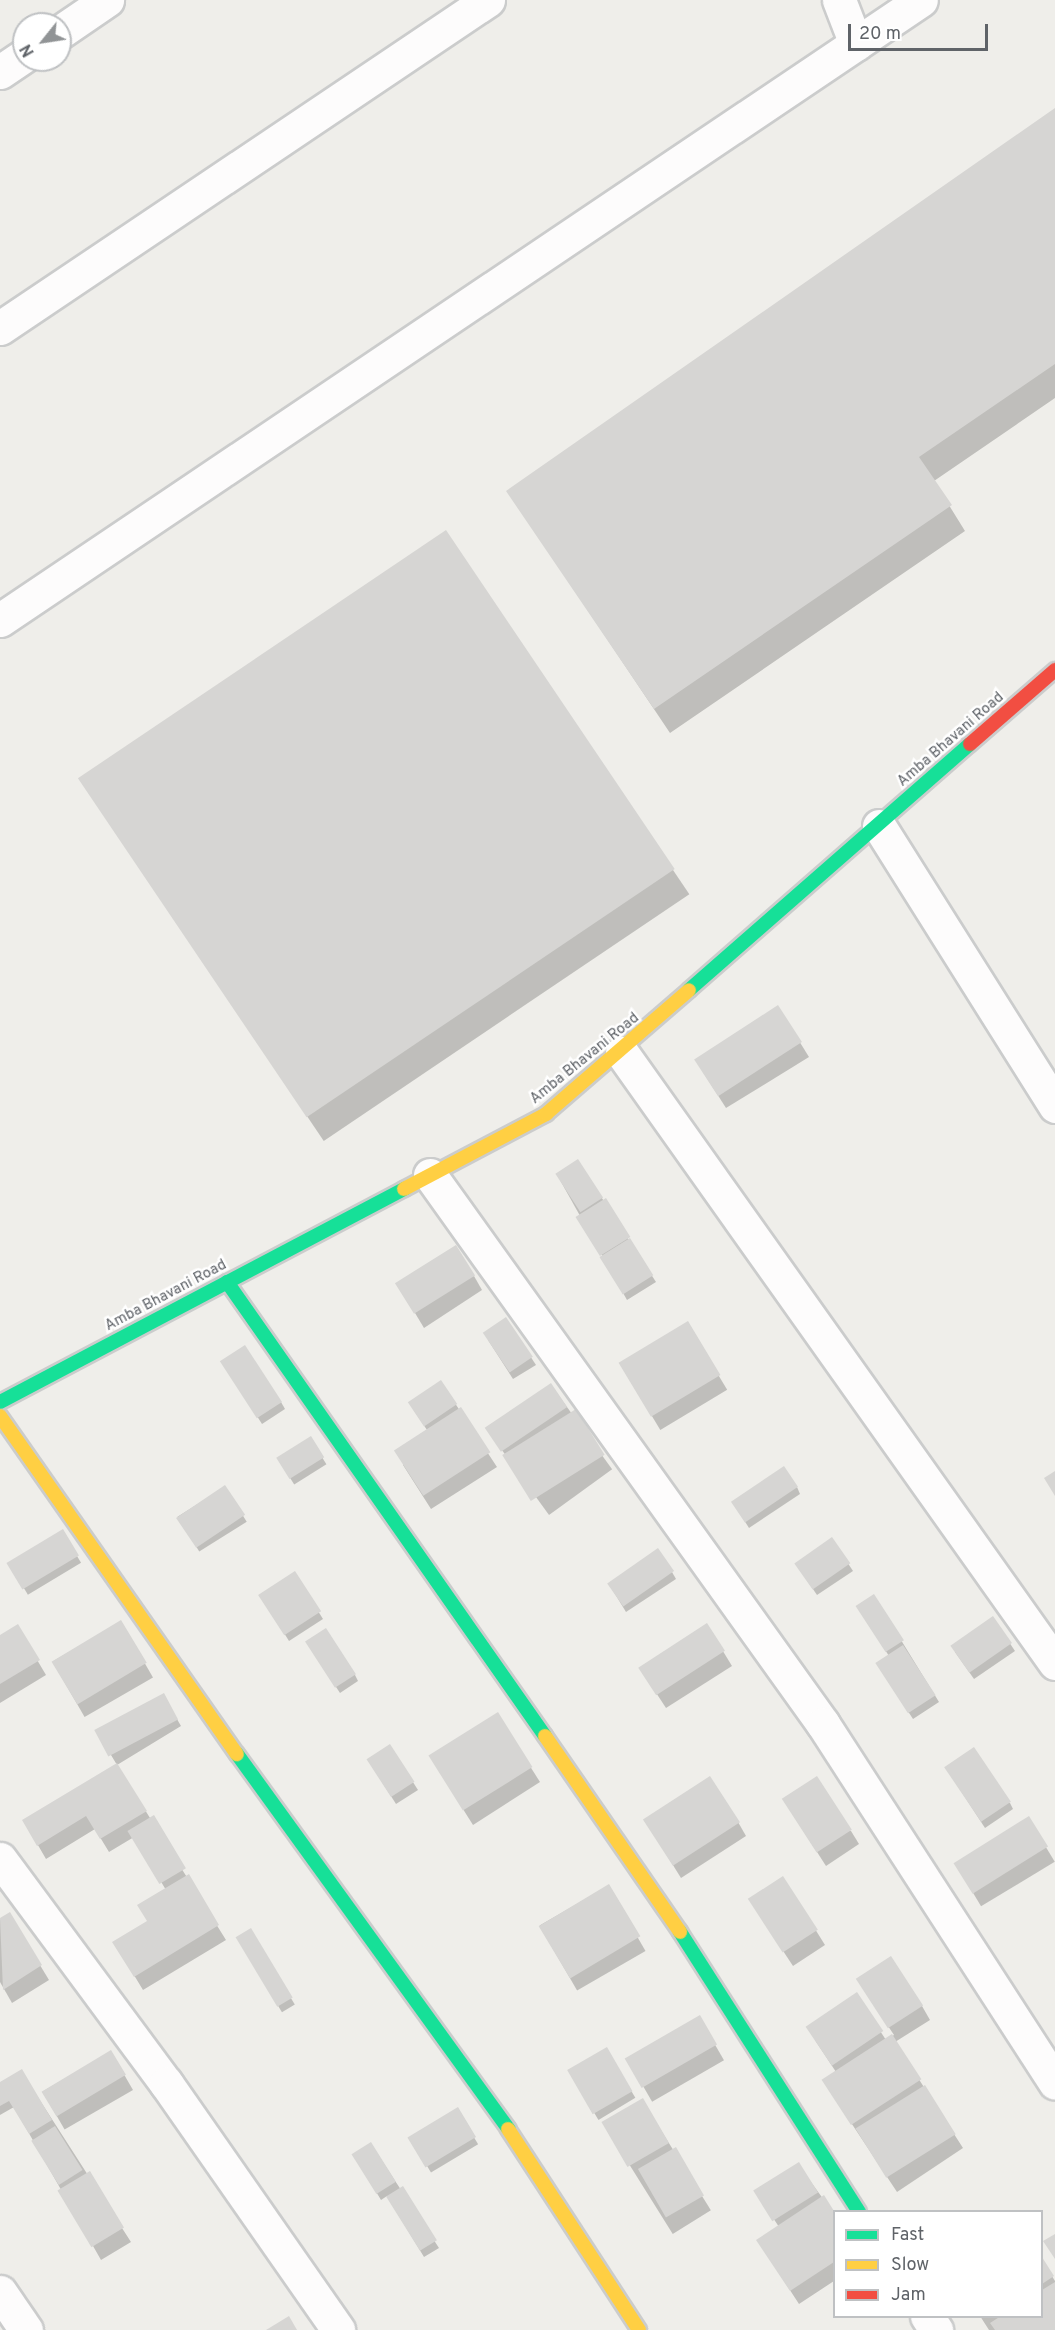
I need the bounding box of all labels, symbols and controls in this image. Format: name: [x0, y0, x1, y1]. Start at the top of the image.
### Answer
north arrow: [12, 12, 72, 72]
scale bar: [851, 12, 990, 50]
text: 20 m: [859, 23, 901, 46]
text: N: [17, 40, 40, 60]
street label: Amba Bhavani Road: [894, 689, 1008, 791]
street label: Amba Bhavani Road: [527, 1009, 643, 1109]
street label: Amba Bhavani Road: [102, 1256, 230, 1336]
legend: [833, 2210, 1043, 2318]
text: Fast: [891, 2224, 924, 2247]
text: Slow: [891, 2254, 929, 2277]
text: Jam: [891, 2284, 926, 2307]

